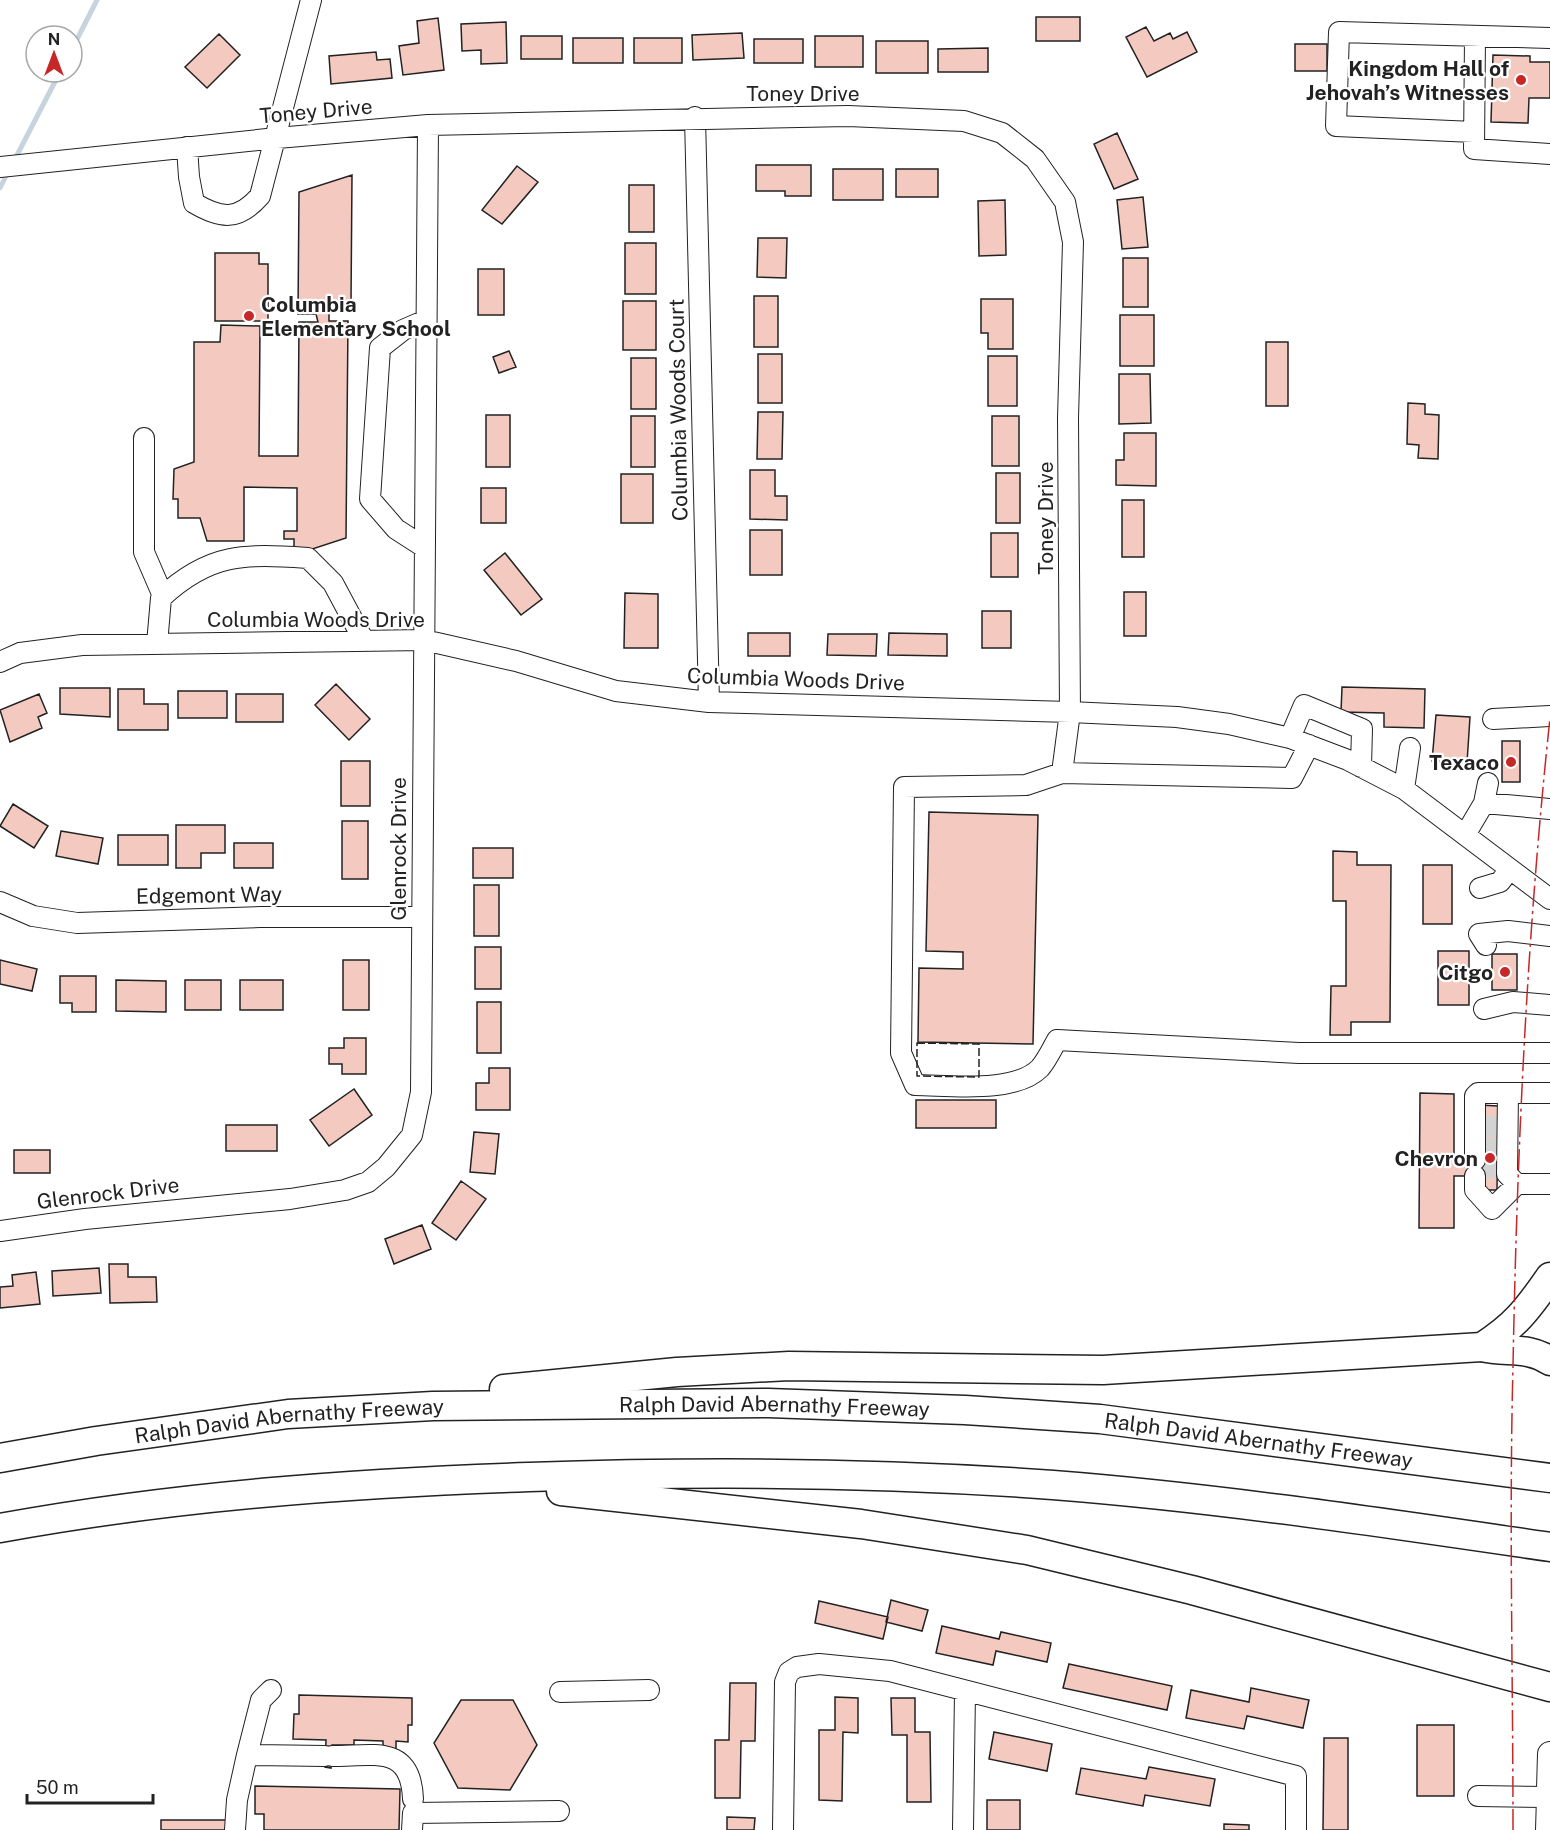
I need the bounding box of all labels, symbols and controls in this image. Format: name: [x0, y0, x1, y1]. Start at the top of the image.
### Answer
north arrow: [24, 24, 84, 84]
text: N: [48, 30, 60, 49]
place label: Kingdom Hall of Jehovah’s Witnesses: [1306, 56, 1509, 105]
marker: Kingdom Hall of Jehovah’s Witnesses: [1514, 73, 1528, 87]
street label: Toney Drive: [746, 81, 860, 106]
street label: Toney Drive: [258, 94, 374, 128]
place label: Columbia Elementary School: [261, 292, 451, 341]
street label: Columbia Woods Court: [664, 299, 692, 521]
marker: Columbia Elementary School: [242, 309, 256, 323]
street label: Toney Drive: [1033, 461, 1058, 575]
street label: Columbia Woods Drive: [207, 607, 425, 632]
street label: Columbia Woods Drive: [687, 663, 905, 695]
place label: Texaco: [1429, 750, 1499, 775]
marker: Texaco: [1504, 755, 1518, 769]
street label: Glenrock Drive: [386, 777, 411, 921]
street label: Edgemont Way: [136, 881, 282, 909]
place label: Citgo: [1438, 960, 1493, 985]
marker: Citgo: [1498, 965, 1512, 979]
place label: Chevron: [1395, 1146, 1478, 1171]
marker: Chevron: [1483, 1151, 1497, 1165]
street label: Glenrock Drive: [35, 1172, 181, 1214]
street label: Ralph David Abernathy Freeway: [619, 1390, 930, 1421]
street label: Ralph David Abernathy Freeway: [133, 1393, 444, 1448]
street label: Ralph David Abernathy Freeway: [1103, 1407, 1414, 1472]
scale bar: [27, 1767, 153, 1805]
text: 50 m: [36, 1777, 79, 1798]

